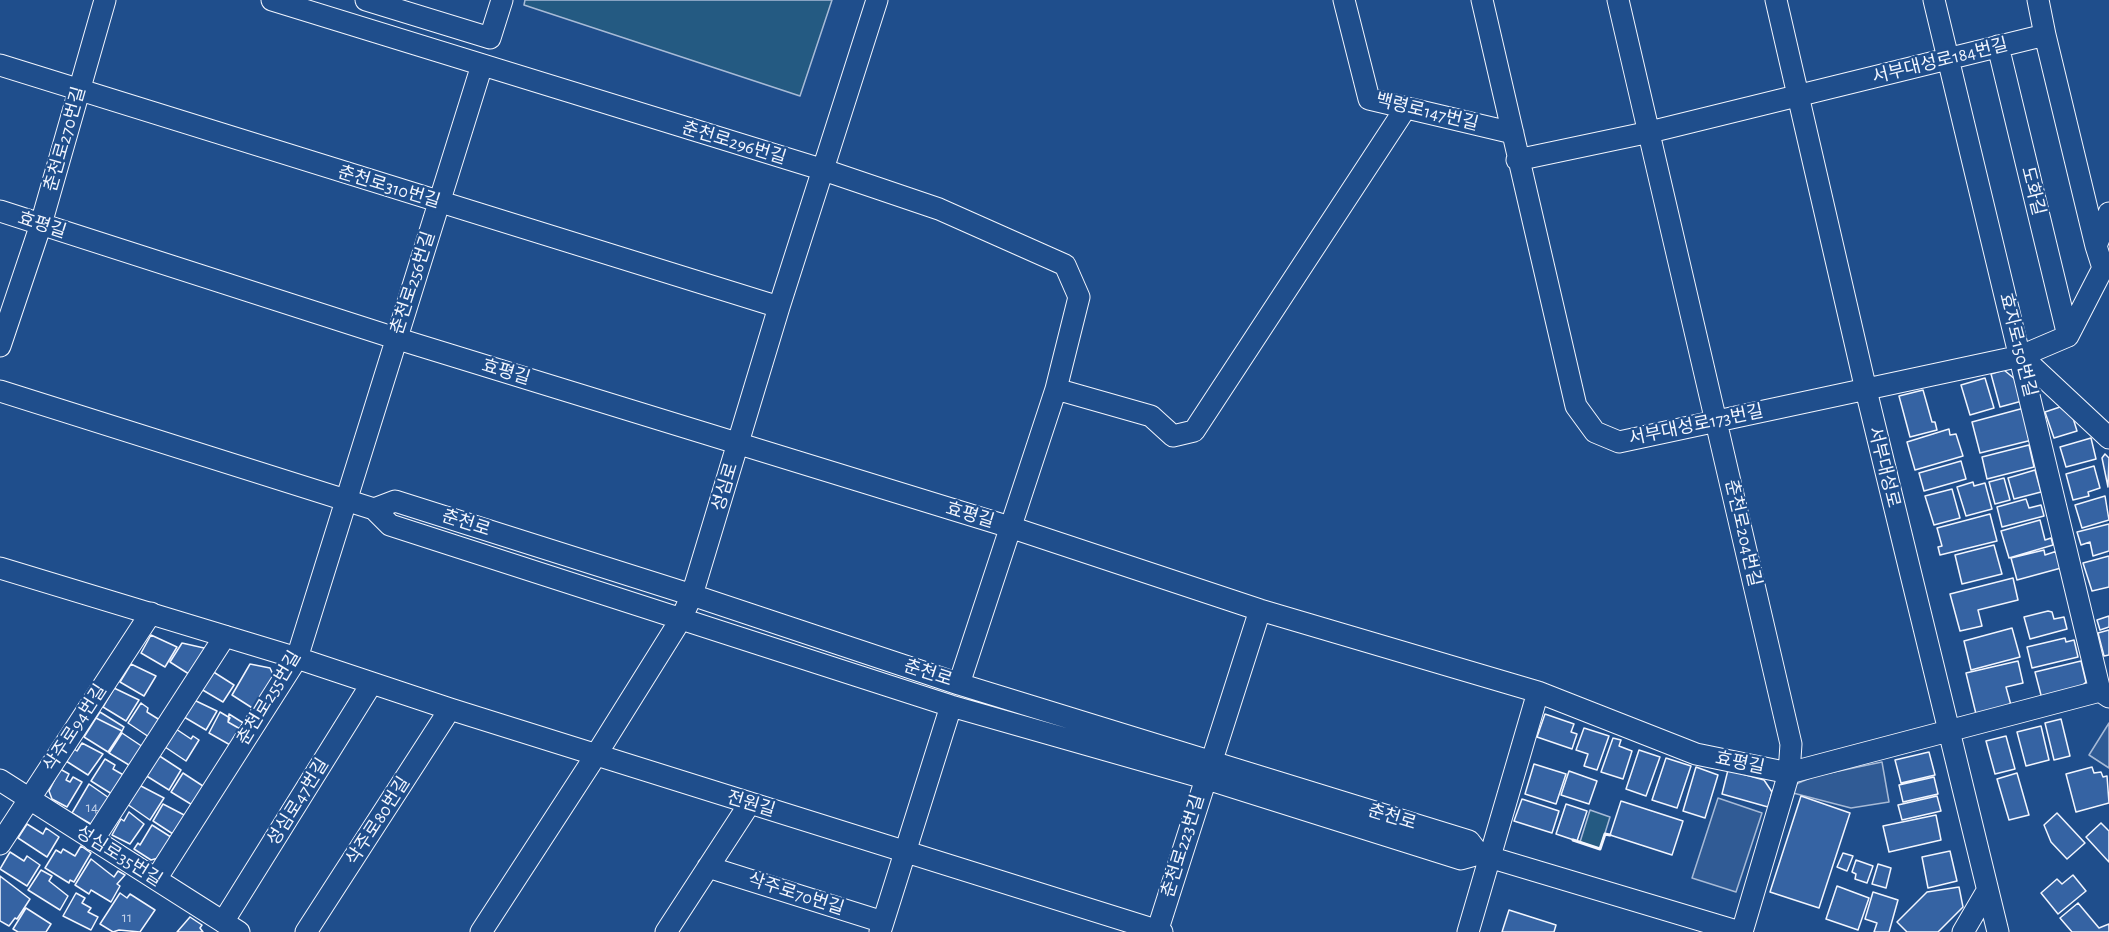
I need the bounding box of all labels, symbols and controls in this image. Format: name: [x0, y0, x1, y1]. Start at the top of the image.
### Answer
street label: 서부대성로184번길: [1870, 34, 2010, 88]
street label: 춘천로270번길: [40, 84, 90, 194]
street label: 백령로147번길: [1373, 89, 1481, 135]
street label: 춘천로296번길: [679, 117, 789, 169]
street label: 춘천로310번길: [335, 161, 443, 213]
street label: 도화길: [2017, 164, 2049, 218]
street label: 효평길: [15, 207, 69, 243]
street label: 춘천로256번길: [386, 229, 440, 337]
street label: 효자로150번길: [1995, 291, 2041, 399]
street label: 효평길: [479, 354, 533, 390]
street label: 서부대성로173번길: [1627, 400, 1765, 450]
street label: 서부대성로: [1864, 424, 1904, 510]
street label: 성심로: [707, 460, 743, 514]
street label: 춘천로204번길: [1720, 477, 1766, 589]
street label: 효평길: [943, 497, 997, 533]
street label: 춘천로: [439, 505, 493, 541]
street label: 춘천로255번길: [232, 647, 306, 749]
street label: 춘천로: [901, 655, 955, 691]
street label: 삭주로94번길: [39, 680, 111, 776]
street label: 효평길: [1713, 747, 1767, 779]
street label: 성심로47번길: [263, 754, 333, 850]
street label: 삭주로80번길: [341, 773, 415, 869]
street label: 전원길: [724, 786, 778, 822]
street label: 춘천로223번길: [1157, 792, 1209, 900]
house number: 14: [86, 798, 98, 816]
street label: 춘천로: [1365, 799, 1419, 835]
street label: 성심로35번길: [72, 821, 166, 891]
street label: 삭주로70번길: [745, 868, 847, 920]
house number: 11: [122, 908, 132, 926]

